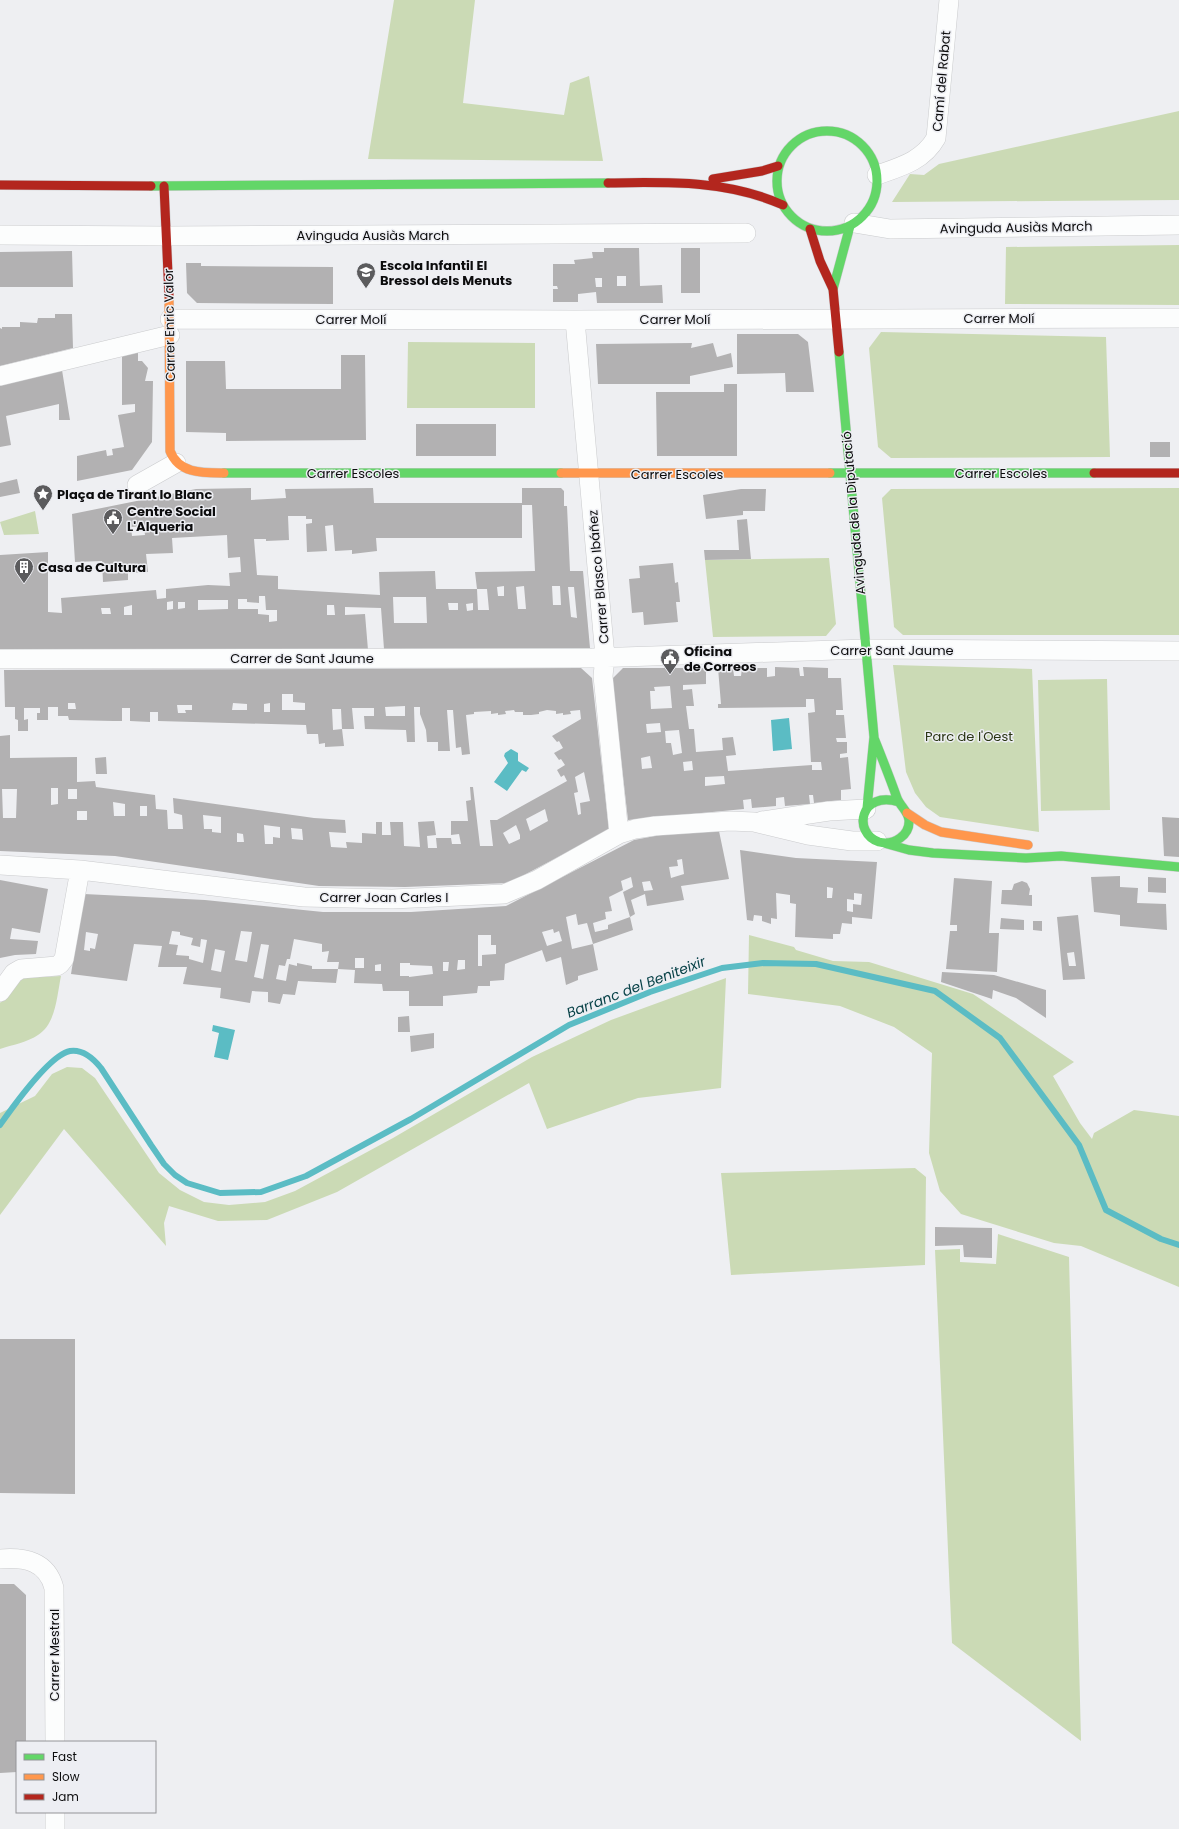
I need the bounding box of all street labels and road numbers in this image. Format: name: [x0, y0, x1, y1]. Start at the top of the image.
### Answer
street label: Camí del Rabat: [928, 29, 955, 132]
street label: Avinguda Ausiàs March: [939, 217, 1093, 238]
street label: Avinguda Ausiàs March: [297, 226, 449, 245]
street label: Carrer Enric Valor: [159, 268, 180, 382]
street label: Carrer Molí: [964, 309, 1034, 328]
street label: Carrer Molí: [316, 310, 386, 329]
street label: Carrer Molí: [640, 310, 710, 329]
street label: Avinguda de la Diputació: [837, 430, 870, 595]
street label: Carrer Escoles: [307, 464, 400, 483]
street label: Carrer Escoles: [955, 464, 1048, 483]
street label: Carrer Escoles: [631, 465, 724, 484]
street label: Carrer Blasco Ibáñez: [583, 509, 614, 645]
street label: Carrer Sant Jaume: [830, 641, 954, 660]
street label: Carrer de Sant Jaume: [230, 649, 374, 668]
street label: Carrer Joan Carles I: [319, 888, 449, 907]
street label: Carrer Mestral: [45, 1609, 64, 1701]

